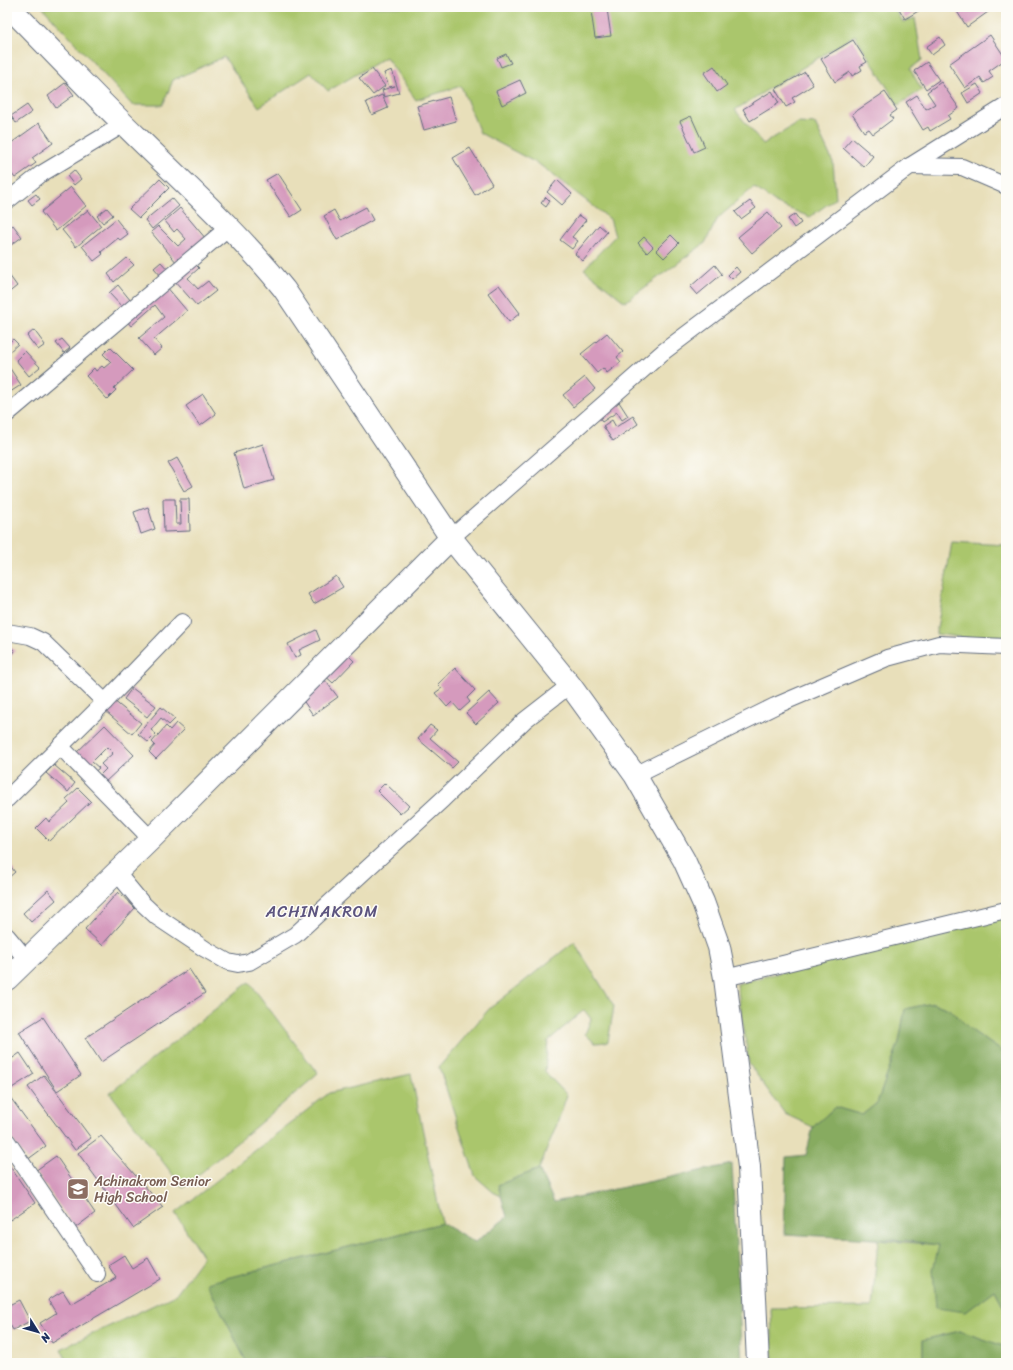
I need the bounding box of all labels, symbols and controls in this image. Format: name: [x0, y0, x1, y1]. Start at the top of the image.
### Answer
district label: ACHINAKROM: [265, 897, 378, 926]
place label: Achinakrom Senior High School: [93, 1169, 212, 1210]
school or university icon: Achinakrom Senior High School: [65, 1176, 91, 1202]
north arrow: [18, 1312, 58, 1352]
text: N: [35, 1328, 56, 1347]

